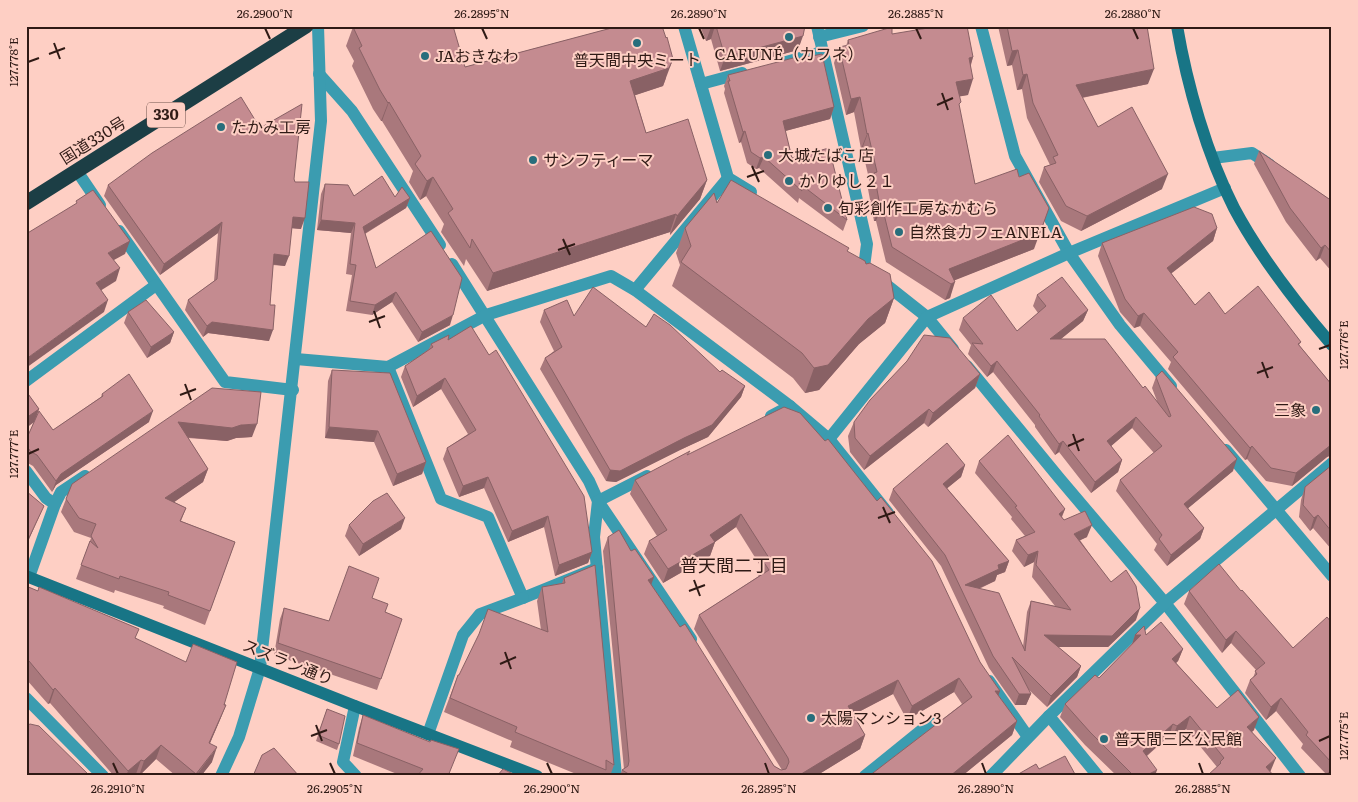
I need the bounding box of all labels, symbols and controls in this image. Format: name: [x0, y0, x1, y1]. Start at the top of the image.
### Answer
text: 26.2900°N: [237, 4, 293, 22]
text: 26.2895°N: [454, 4, 510, 22]
text: 26.2890°N: [671, 4, 727, 22]
text: 26.2885°N: [888, 4, 944, 22]
text: 26.2880°N: [1105, 4, 1161, 22]
marker: CAFUNÉ（カフネ）: [783, 31, 795, 43]
text: 127.778°E: [4, 37, 22, 87]
marker: 普天間中央ミート: [631, 37, 643, 49]
place label: CAFUNÉ（カフネ）: [715, 41, 863, 65]
place label: JAおきなわ: [435, 43, 519, 67]
place label: 普天間中央ミート: [573, 47, 701, 71]
marker: JAおきなわ: [419, 50, 431, 62]
road number: 330: [147, 102, 185, 128]
street label: 国道330号: [55, 109, 130, 169]
place label: たかみ工房: [231, 114, 311, 138]
marker: たかみ工房: [215, 121, 227, 133]
place label: 大城たばこ店: [778, 142, 874, 166]
place label: サンフティーマ: [543, 147, 654, 171]
marker: 大城たばこ店: [762, 149, 774, 161]
marker: サンフティーマ: [527, 154, 539, 166]
place label: かりゆし２１: [799, 168, 895, 192]
marker: かりゆし２１: [783, 175, 795, 187]
place label: 旬彩創作工房なかむら: [838, 195, 998, 219]
marker: 旬彩創作工房なかむら: [822, 202, 834, 214]
place label: 自然食カフェANELA: [909, 219, 1063, 243]
marker: 自然食カフェANELA: [893, 226, 905, 238]
text: 127.776°E: [1334, 320, 1352, 370]
place label: 三象: [1274, 397, 1306, 421]
marker: 三象: [1310, 404, 1322, 416]
text: 127.777°E: [4, 429, 22, 478]
district label: 普天間二丁目: [680, 551, 788, 578]
street label: スズラン通り: [239, 632, 337, 690]
place label: 太陽マンション3: [821, 705, 942, 729]
text: 127.775°E: [1334, 711, 1352, 760]
marker: 太陽マンション3: [805, 712, 817, 724]
place label: 普天間三区公民館: [1114, 726, 1242, 750]
marker: 普天間三区公民館: [1098, 733, 1110, 745]
text: 26.2910°N: [91, 779, 145, 797]
text: 26.2905°N: [307, 779, 363, 797]
text: 26.2900°N: [524, 779, 580, 797]
text: 26.2895°N: [741, 779, 797, 797]
text: 26.2890°N: [958, 779, 1014, 797]
text: 26.2885°N: [1175, 779, 1231, 797]

